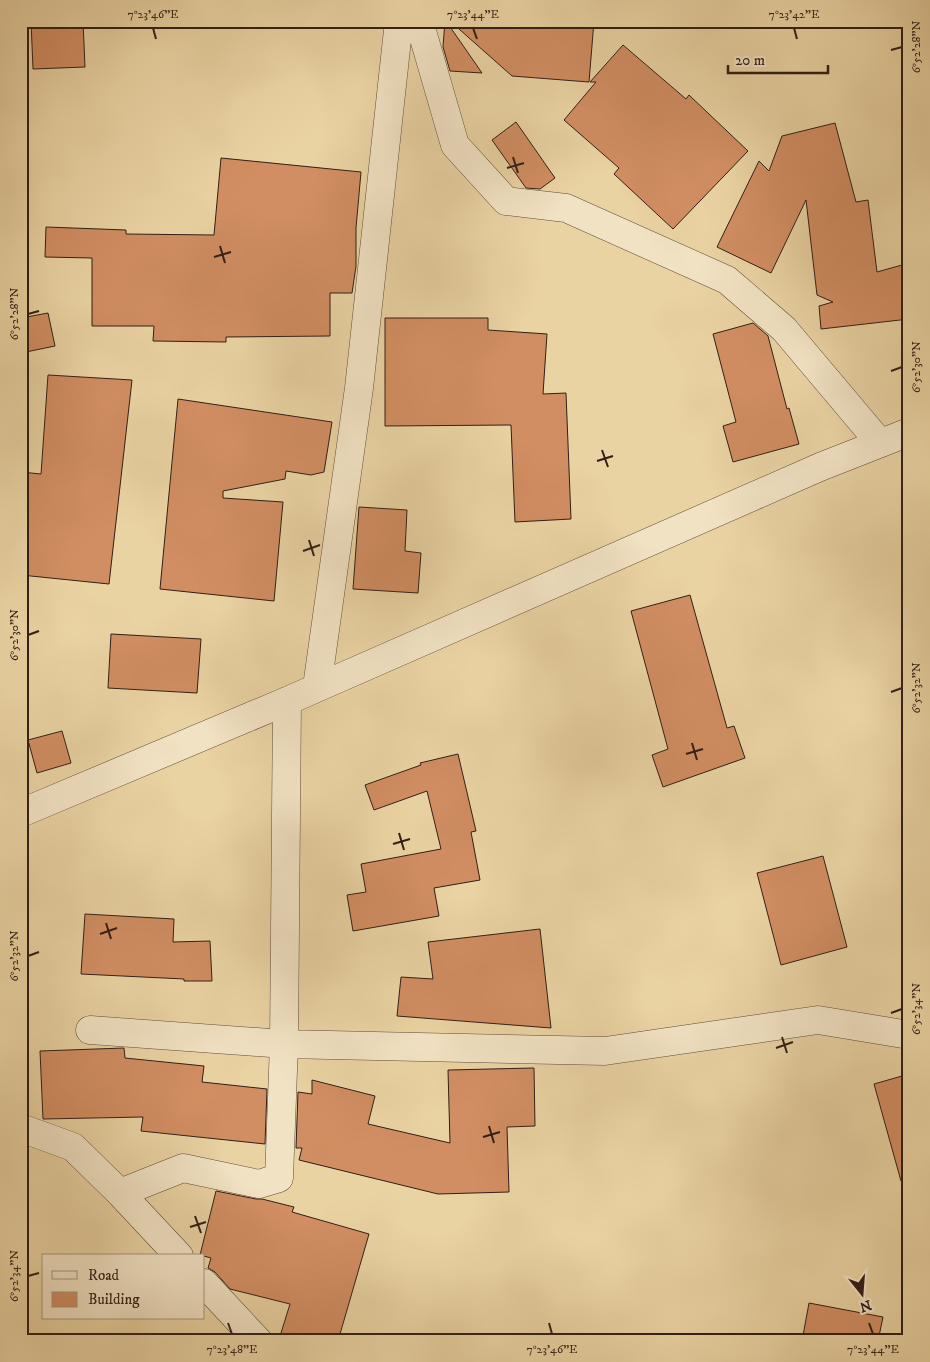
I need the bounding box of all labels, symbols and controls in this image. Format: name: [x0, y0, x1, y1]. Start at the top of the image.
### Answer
text: 7°23'46"E: [127, 7, 179, 22]
text: 7°23'44"E: [447, 7, 499, 22]
text: 7°23'42"E: [769, 7, 820, 22]
text: 6°52'28"N: [909, 20, 924, 73]
scale bar: [728, 42, 828, 74]
text: 20 m: [735, 51, 765, 70]
text: 6°52'28"N: [7, 287, 22, 340]
text: 6°52'30"N: [909, 341, 924, 393]
text: 6°52'30"N: [7, 609, 22, 661]
text: 6°52'32"N: [909, 662, 924, 714]
text: 6°52'32"N: [7, 930, 22, 982]
text: 6°52'34"N: [909, 983, 924, 1035]
text: 6°52'34"N: [7, 1250, 22, 1302]
legend: [42, 1254, 205, 1320]
text: Road: [88, 1266, 120, 1285]
north arrow: [838, 1270, 888, 1320]
text: Building: [88, 1290, 140, 1309]
text: N: [857, 1295, 874, 1316]
text: 7°23'48"E: [207, 1342, 258, 1357]
text: 7°23'46"E: [526, 1342, 578, 1357]
text: 7°23'44"E: [847, 1342, 899, 1357]

